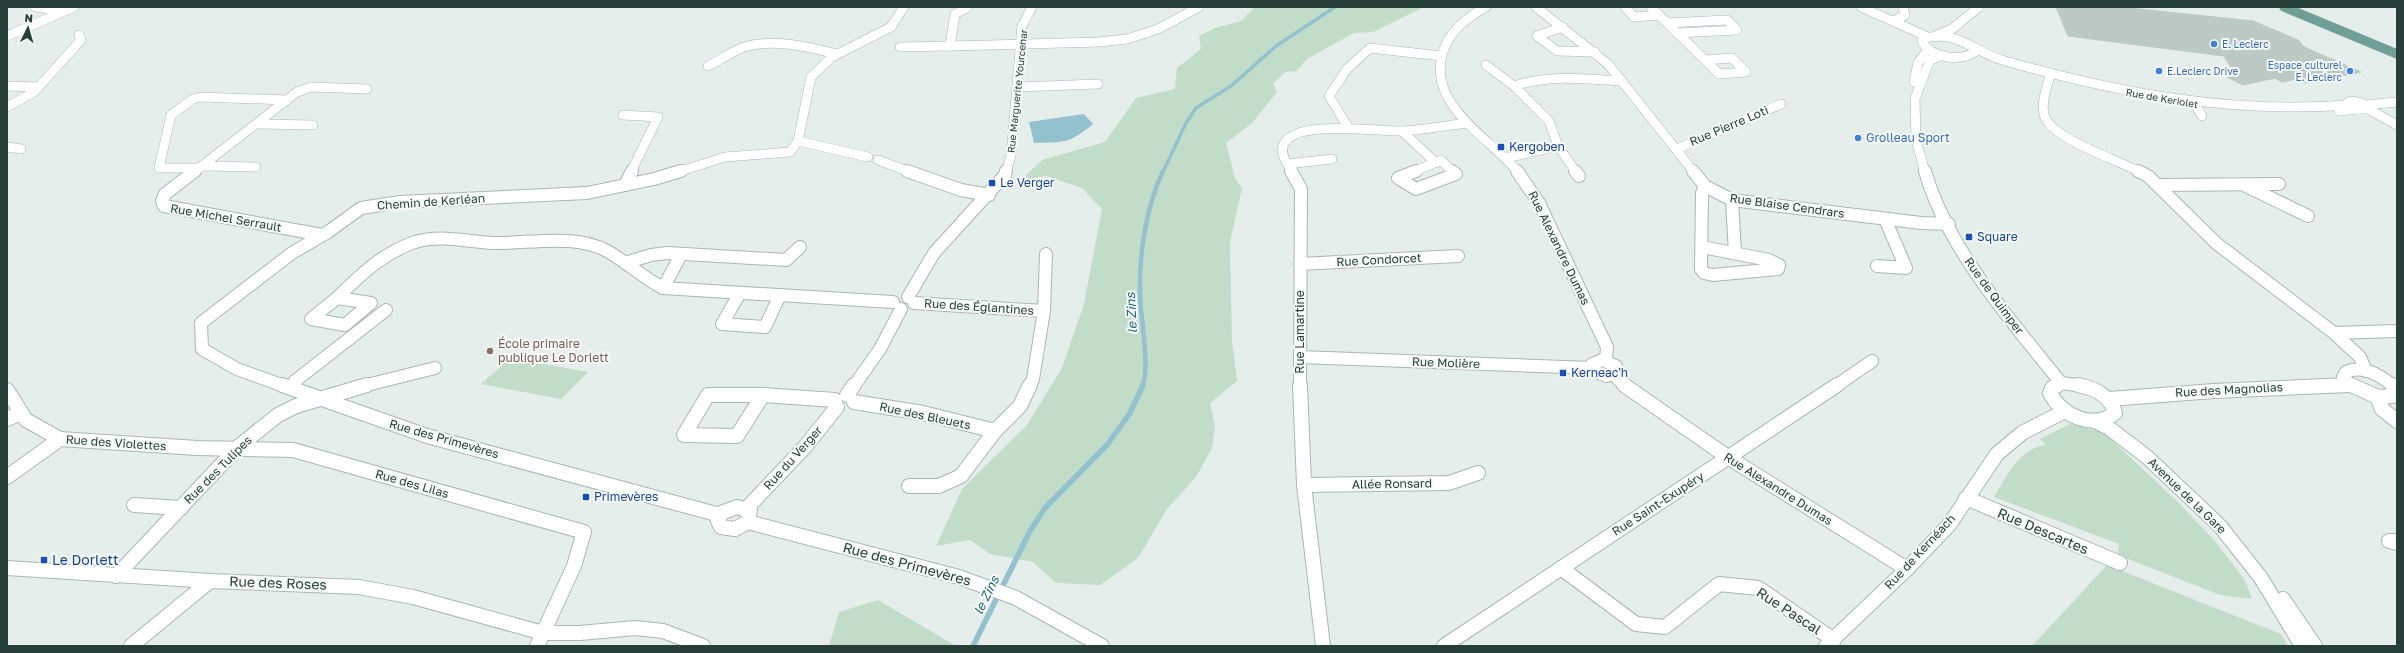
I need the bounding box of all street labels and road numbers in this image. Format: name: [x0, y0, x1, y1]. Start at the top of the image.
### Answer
street label: Rue Marguerite Yourcenar: [1005, 28, 1029, 153]
street label: Rue de Keriolet: [2125, 86, 2199, 110]
street label: Rue Pierre Loti: [1687, 102, 1771, 149]
street label: Rue Alexandre Dumas: [1525, 188, 1594, 307]
street label: Chemin de Kerléan: [376, 190, 486, 213]
street label: Rue Blaise Cendrars: [1729, 190, 1845, 221]
street label: Rue Michel Serrault: [169, 200, 283, 235]
street label: Rue Condorcet: [1336, 250, 1422, 269]
street label: Rue de Quimper: [1961, 254, 2028, 337]
street label: Rue Lamartine: [1292, 290, 1307, 374]
street label: Rue des Églantines: [924, 295, 1034, 318]
street label: Rue Molière: [1412, 354, 1480, 371]
street label: Rue des Magnolias: [2175, 379, 2283, 400]
street label: Rue des Bleuets: [878, 399, 972, 433]
street label: Rue des Primevères: [388, 416, 501, 461]
street label: Rue du Verger: [760, 422, 825, 493]
street label: Rue des Violettes: [65, 432, 167, 453]
street label: Rue des Tulipes: [180, 432, 255, 507]
street label: Rue Alexandre Dumas: [1721, 449, 1835, 528]
street label: Avenue de la Gare: [2145, 454, 2230, 537]
street label: Rue des Lilas: [374, 466, 451, 501]
street label: Rue Saint-Exupéry: [1609, 468, 1707, 539]
street label: Allée Ronsard: [1352, 475, 1432, 492]
street label: Rue Descartes: [1995, 504, 2091, 557]
street label: Rue de Kernéach: [1881, 511, 1958, 592]
street label: Rue des Primevères: [841, 538, 973, 589]
street label: Rue des Roses: [229, 572, 327, 593]
street label: Rue Pascal: [1754, 583, 1825, 638]

